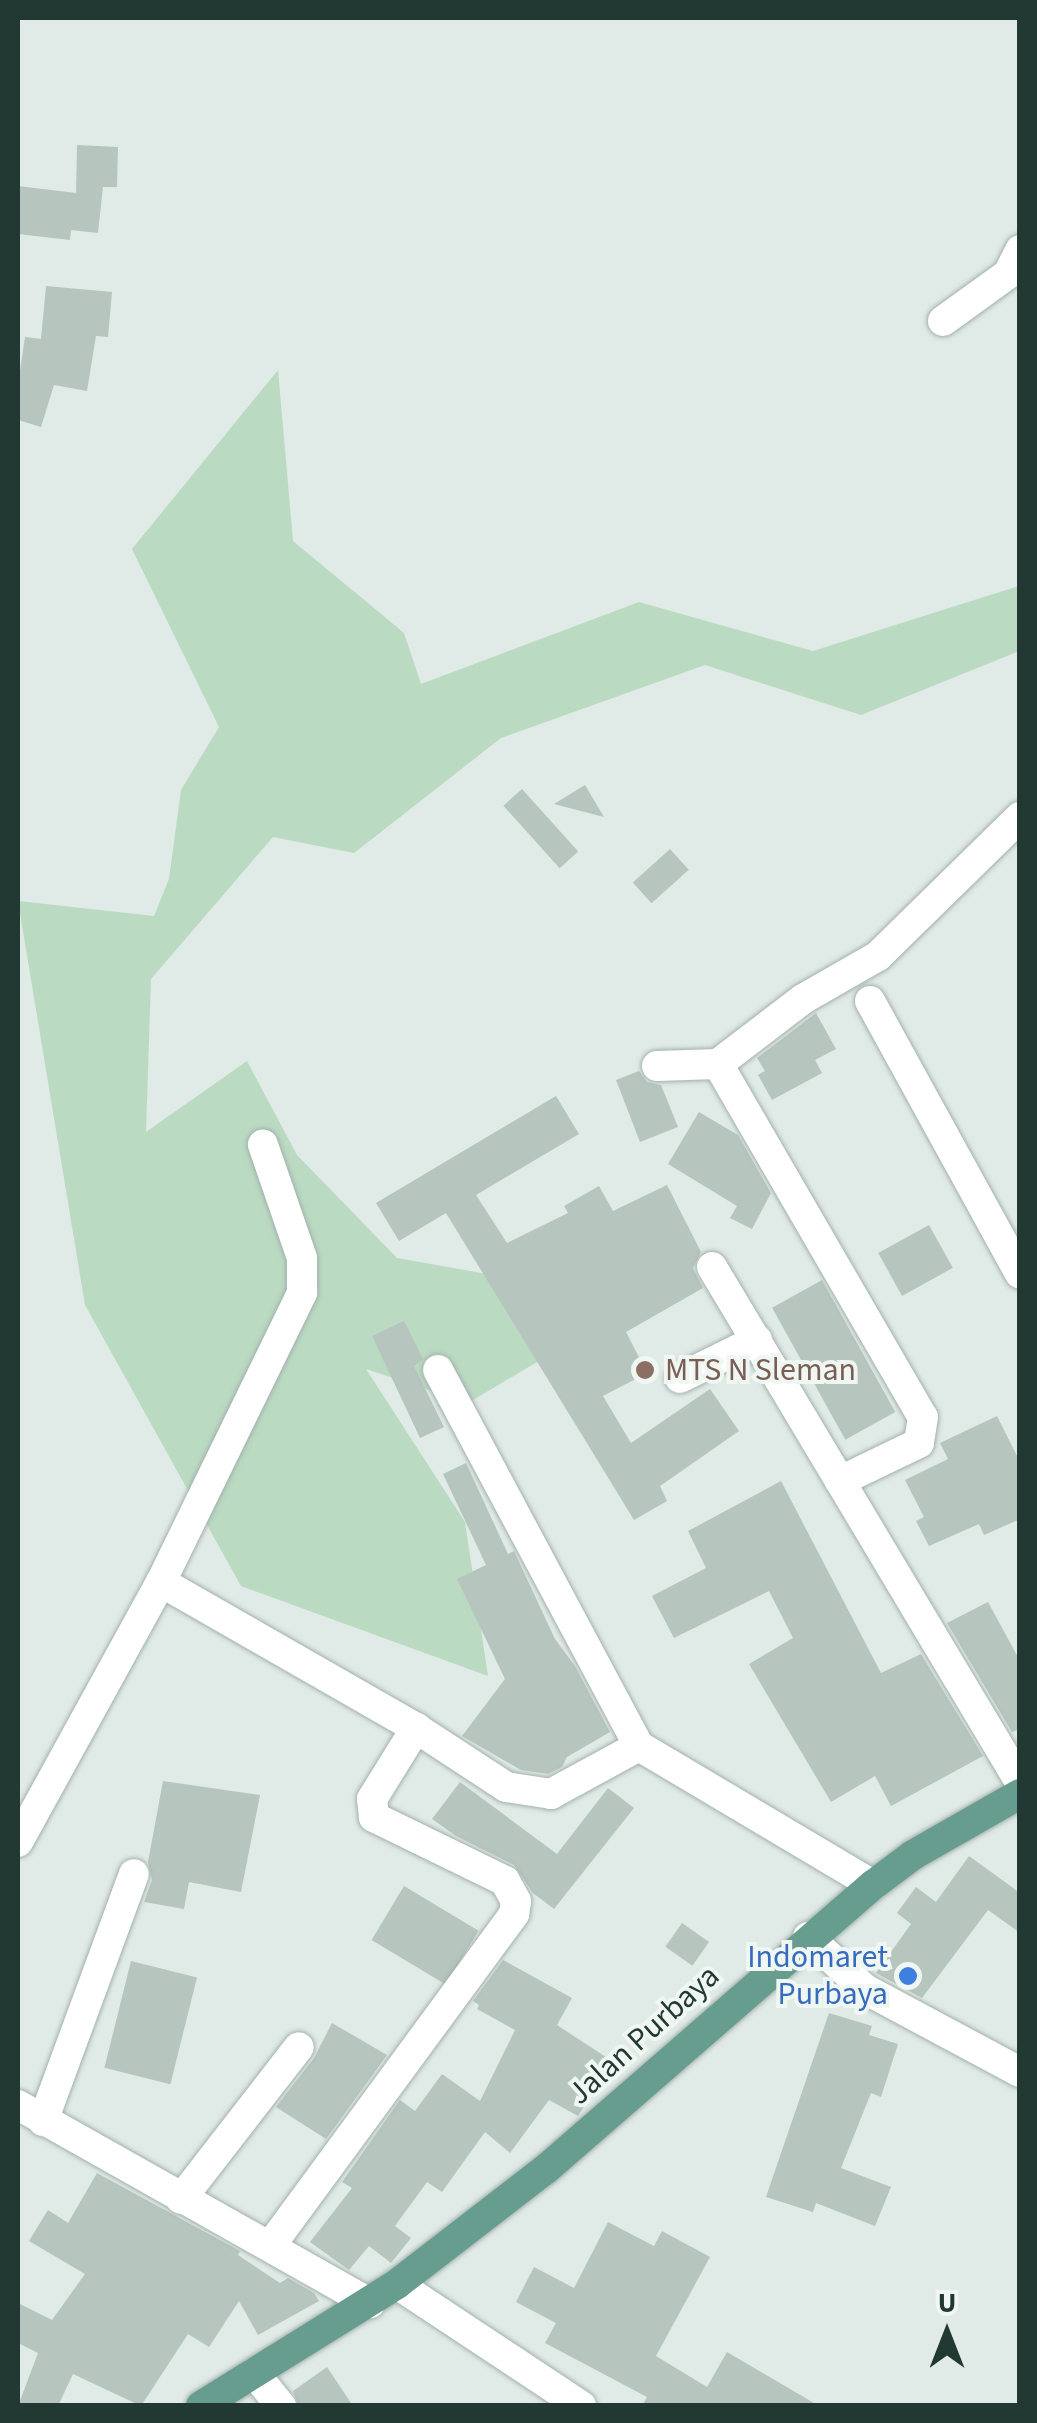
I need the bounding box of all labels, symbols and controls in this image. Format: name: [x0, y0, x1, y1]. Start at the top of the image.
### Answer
place label: MTS N Sleman: [665, 1351, 856, 1389]
marker: MTS N Sleman: [634, 1359, 656, 1381]
place label: Indomaret Purbaya: [747, 1939, 888, 2014]
street label: Jalan Purbaya: [561, 1957, 727, 2113]
marker: Indomaret Purbaya: [897, 1965, 919, 1987]
north arrow: [897, 2283, 997, 2383]
text: U: [938, 2283, 956, 2323]

